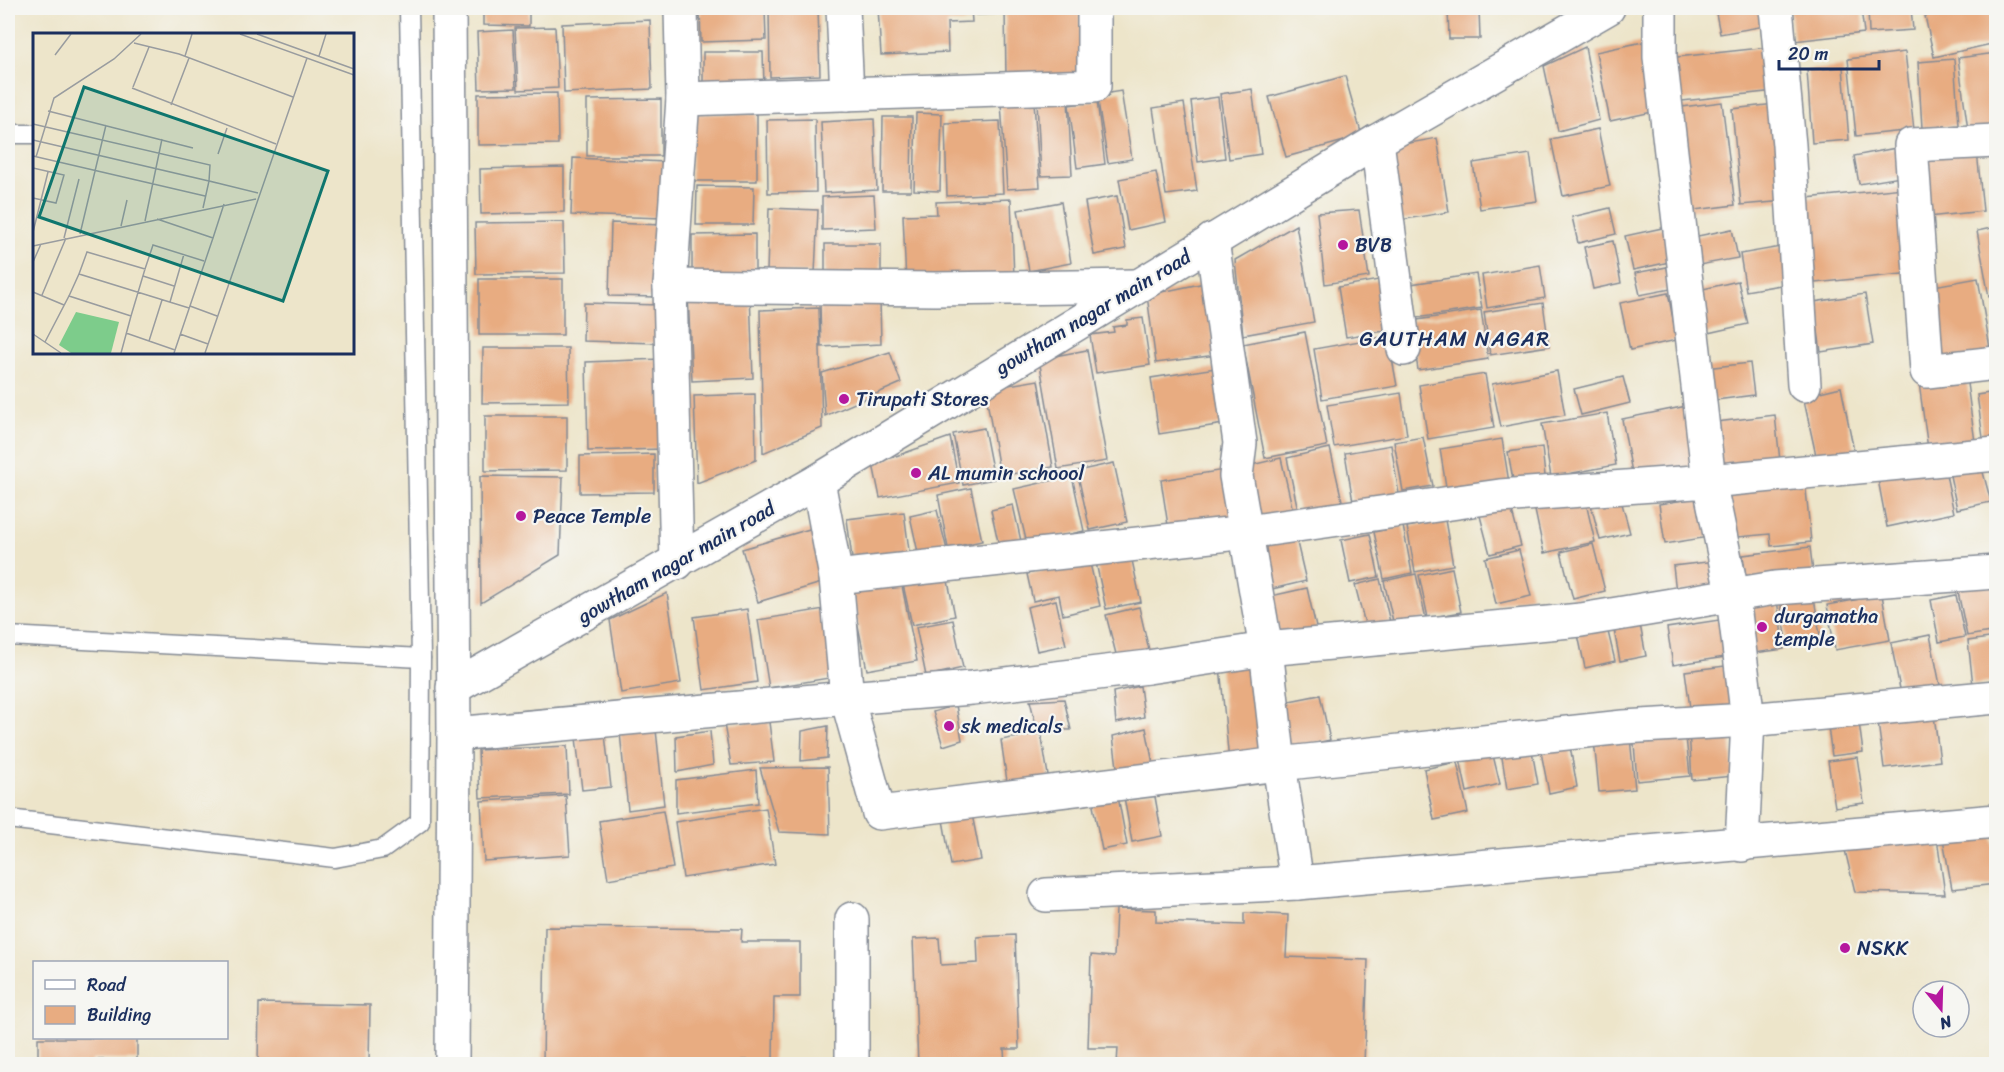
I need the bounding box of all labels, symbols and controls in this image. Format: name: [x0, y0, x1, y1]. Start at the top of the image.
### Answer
inset map: [33, 33, 354, 354]
scale bar: [1779, 33, 1880, 71]
text: 20 m: [1788, 38, 1828, 70]
place label: BVB: [1355, 228, 1392, 263]
marker: BVB: [1336, 238, 1350, 252]
street label: gowtham nagar main road: [987, 239, 1199, 386]
district label: GAUTHAM NAGAR: [1359, 320, 1551, 358]
place label: Tirupati Stores: [856, 382, 989, 417]
marker: Tirupati Stores: [837, 392, 851, 406]
place label: AL mumin schoool: [927, 456, 1085, 491]
marker: AL mumin schoool: [909, 466, 923, 480]
street label: gowtham nagar main road: [569, 491, 783, 634]
place label: Peace Temple: [533, 499, 651, 534]
marker: Peace Temple: [514, 509, 528, 523]
place label: durgamatha temple: [1774, 599, 1878, 657]
marker: durgamatha temple: [1755, 620, 1769, 634]
place label: sk medicals: [960, 709, 1063, 744]
marker: sk medicals: [942, 719, 956, 733]
place label: NSKK: [1857, 931, 1909, 966]
marker: NSKK: [1838, 941, 1852, 955]
legend: [33, 961, 228, 1039]
text: Road: [87, 969, 127, 1001]
north arrow: [1911, 979, 1971, 1039]
text: Building: [87, 999, 151, 1031]
text: N: [1935, 1007, 1957, 1039]

